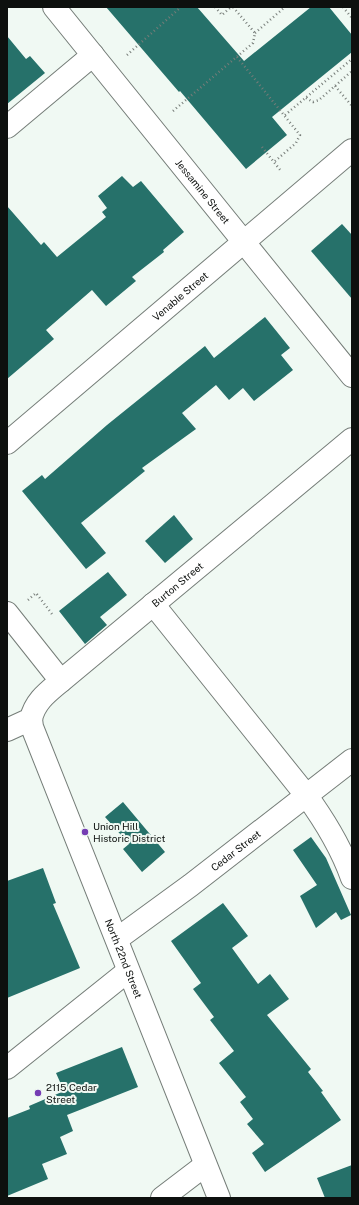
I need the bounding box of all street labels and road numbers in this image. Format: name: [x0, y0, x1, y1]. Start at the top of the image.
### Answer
street label: Jessamine Street: [173, 157, 233, 226]
street label: Venable Street: [150, 269, 210, 323]
street label: Burton Street: [149, 559, 205, 609]
street label: Cedar Street: [208, 827, 263, 873]
street label: North 22nd Street: [103, 917, 145, 1000]

